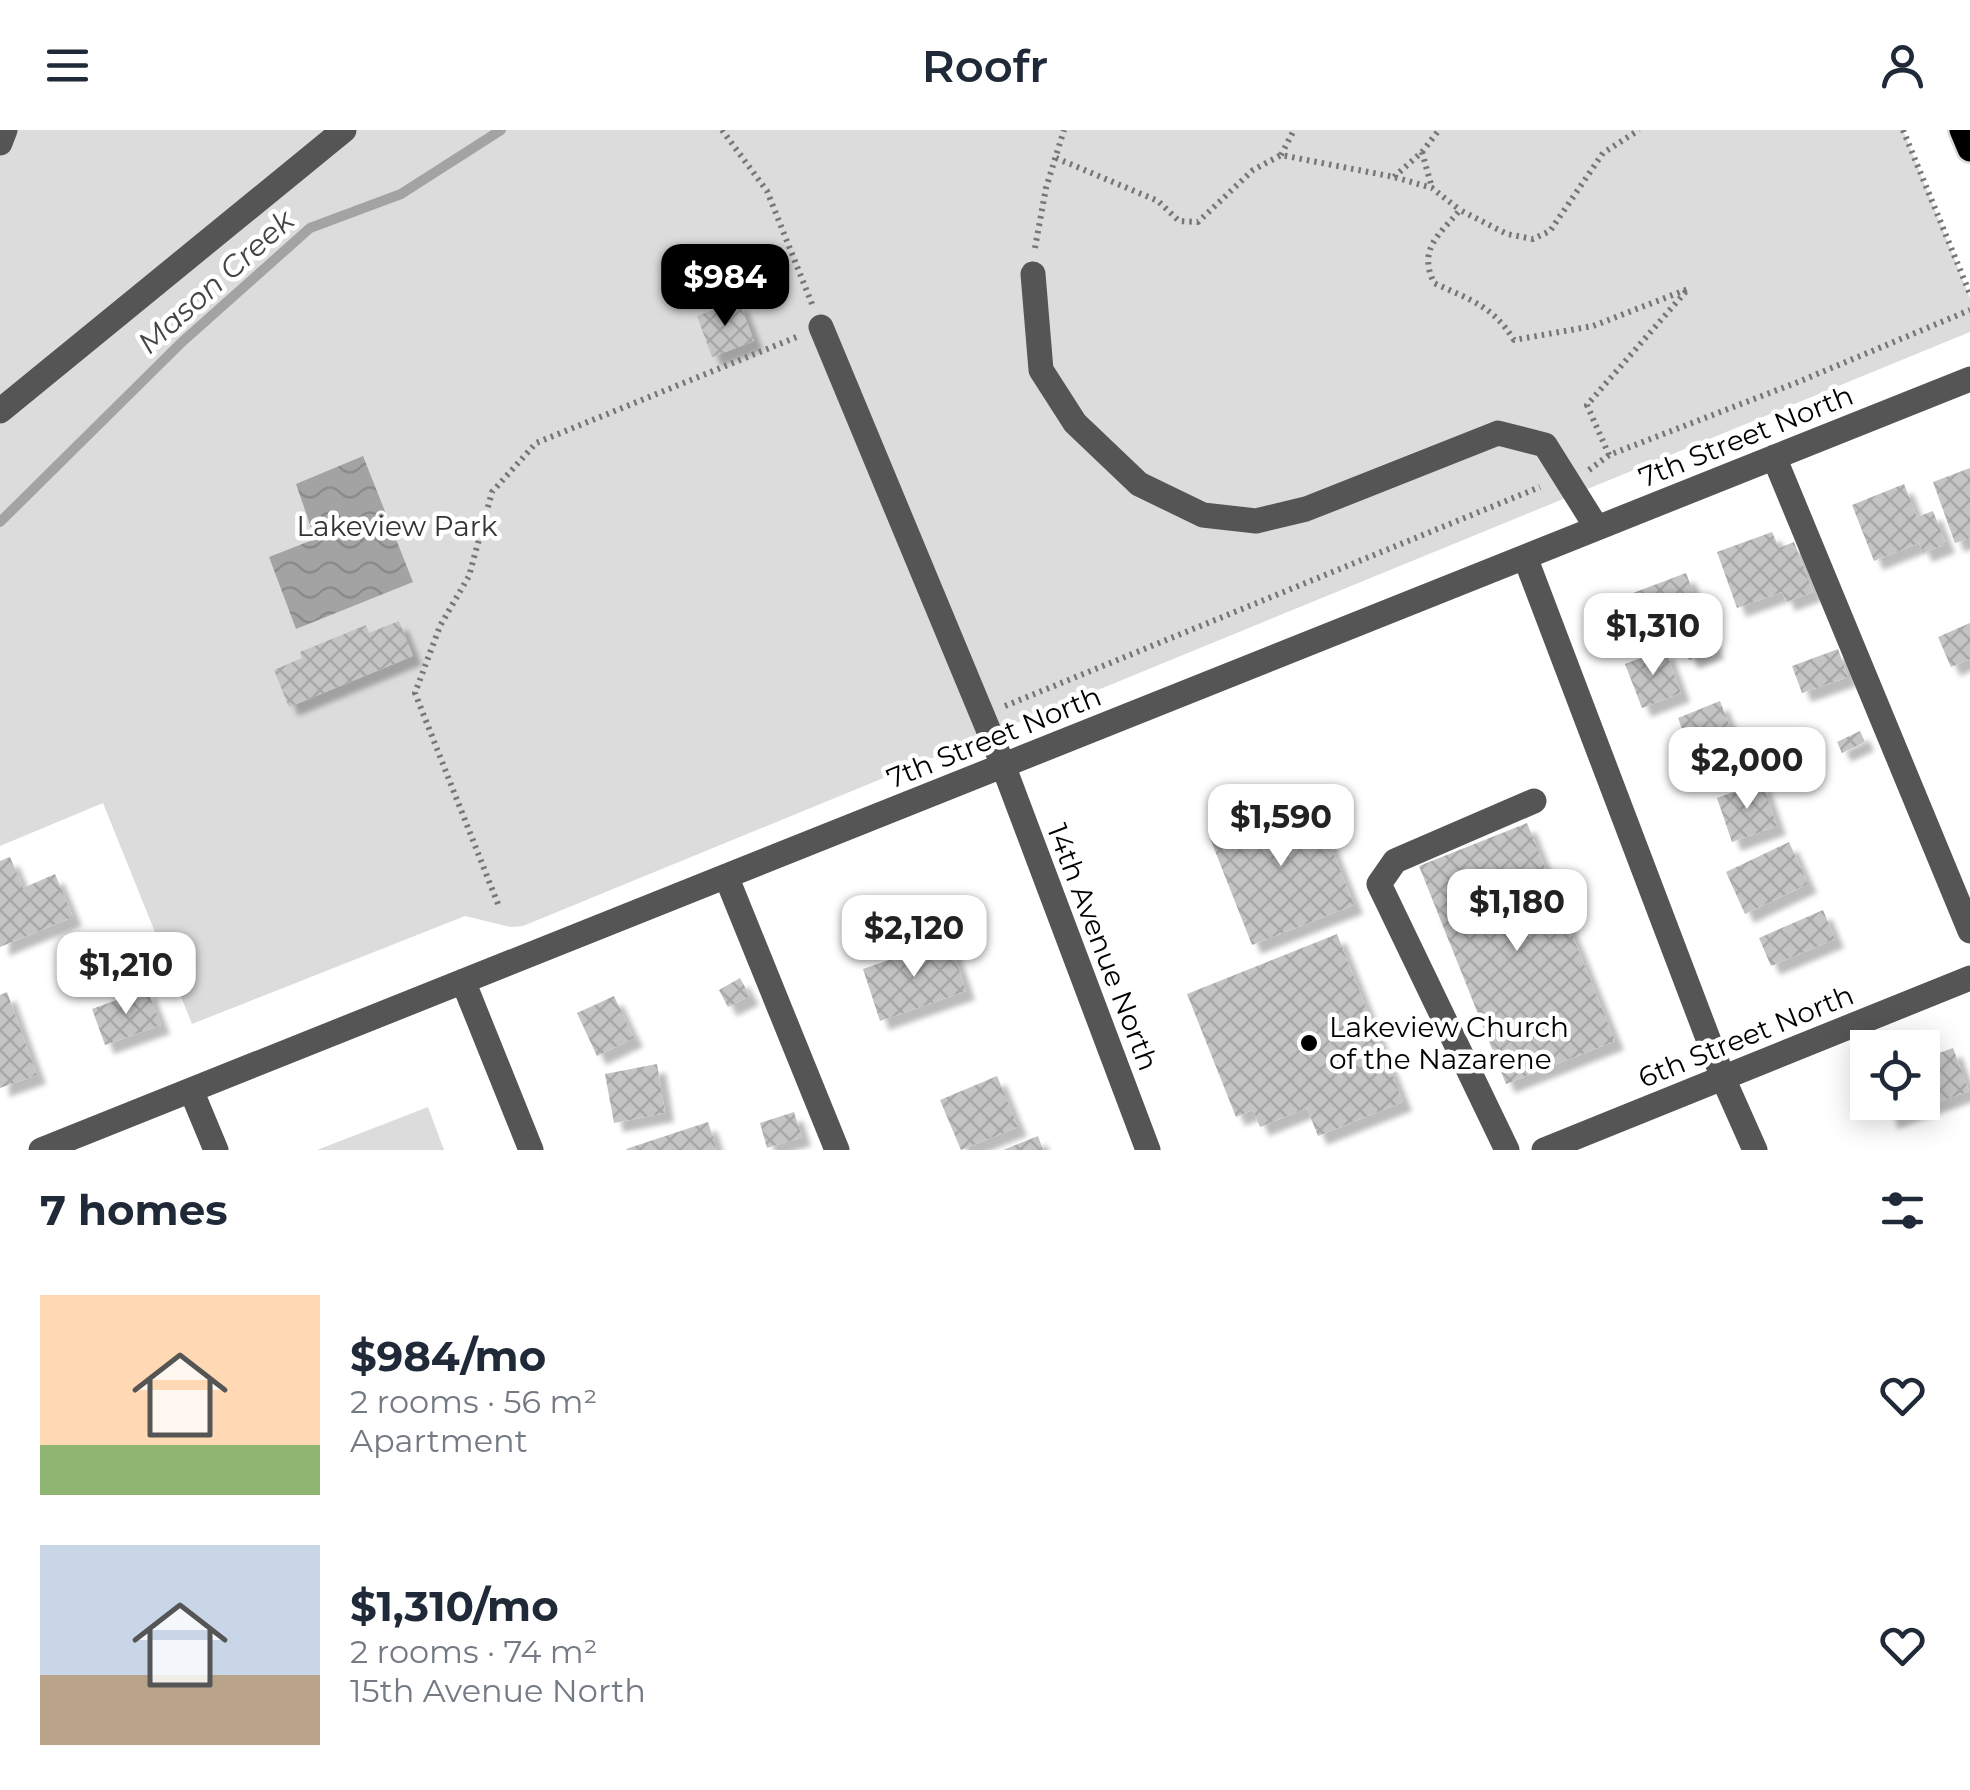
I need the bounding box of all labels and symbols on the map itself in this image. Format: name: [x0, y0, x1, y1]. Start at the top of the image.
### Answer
water label: Mason Creek: [130, 201, 302, 362]
pin: $984: [666, 244, 784, 329]
street label: 7th Street North: [1634, 378, 1858, 494]
park label: Lakeview Park: [296, 509, 498, 543]
pin: $1,310: [1572, 593, 1734, 678]
street label: 7th Street North: [882, 679, 1106, 795]
pin: $2,000: [1666, 727, 1828, 812]
pin: $1,590: [1200, 784, 1362, 869]
street label: 14th Avenue North: [1040, 819, 1166, 1075]
pin: $1,180: [1436, 869, 1598, 954]
pin: $2,120: [833, 895, 995, 980]
pin: $1,210: [45, 932, 207, 1017]
street label: 6th Street North: [1633, 977, 1859, 1095]
place label: Lakeview Church of the Nazarene: [1329, 1010, 1569, 1076]
marker: Lakeview Church of the Nazarene: [1298, 1032, 1320, 1054]

